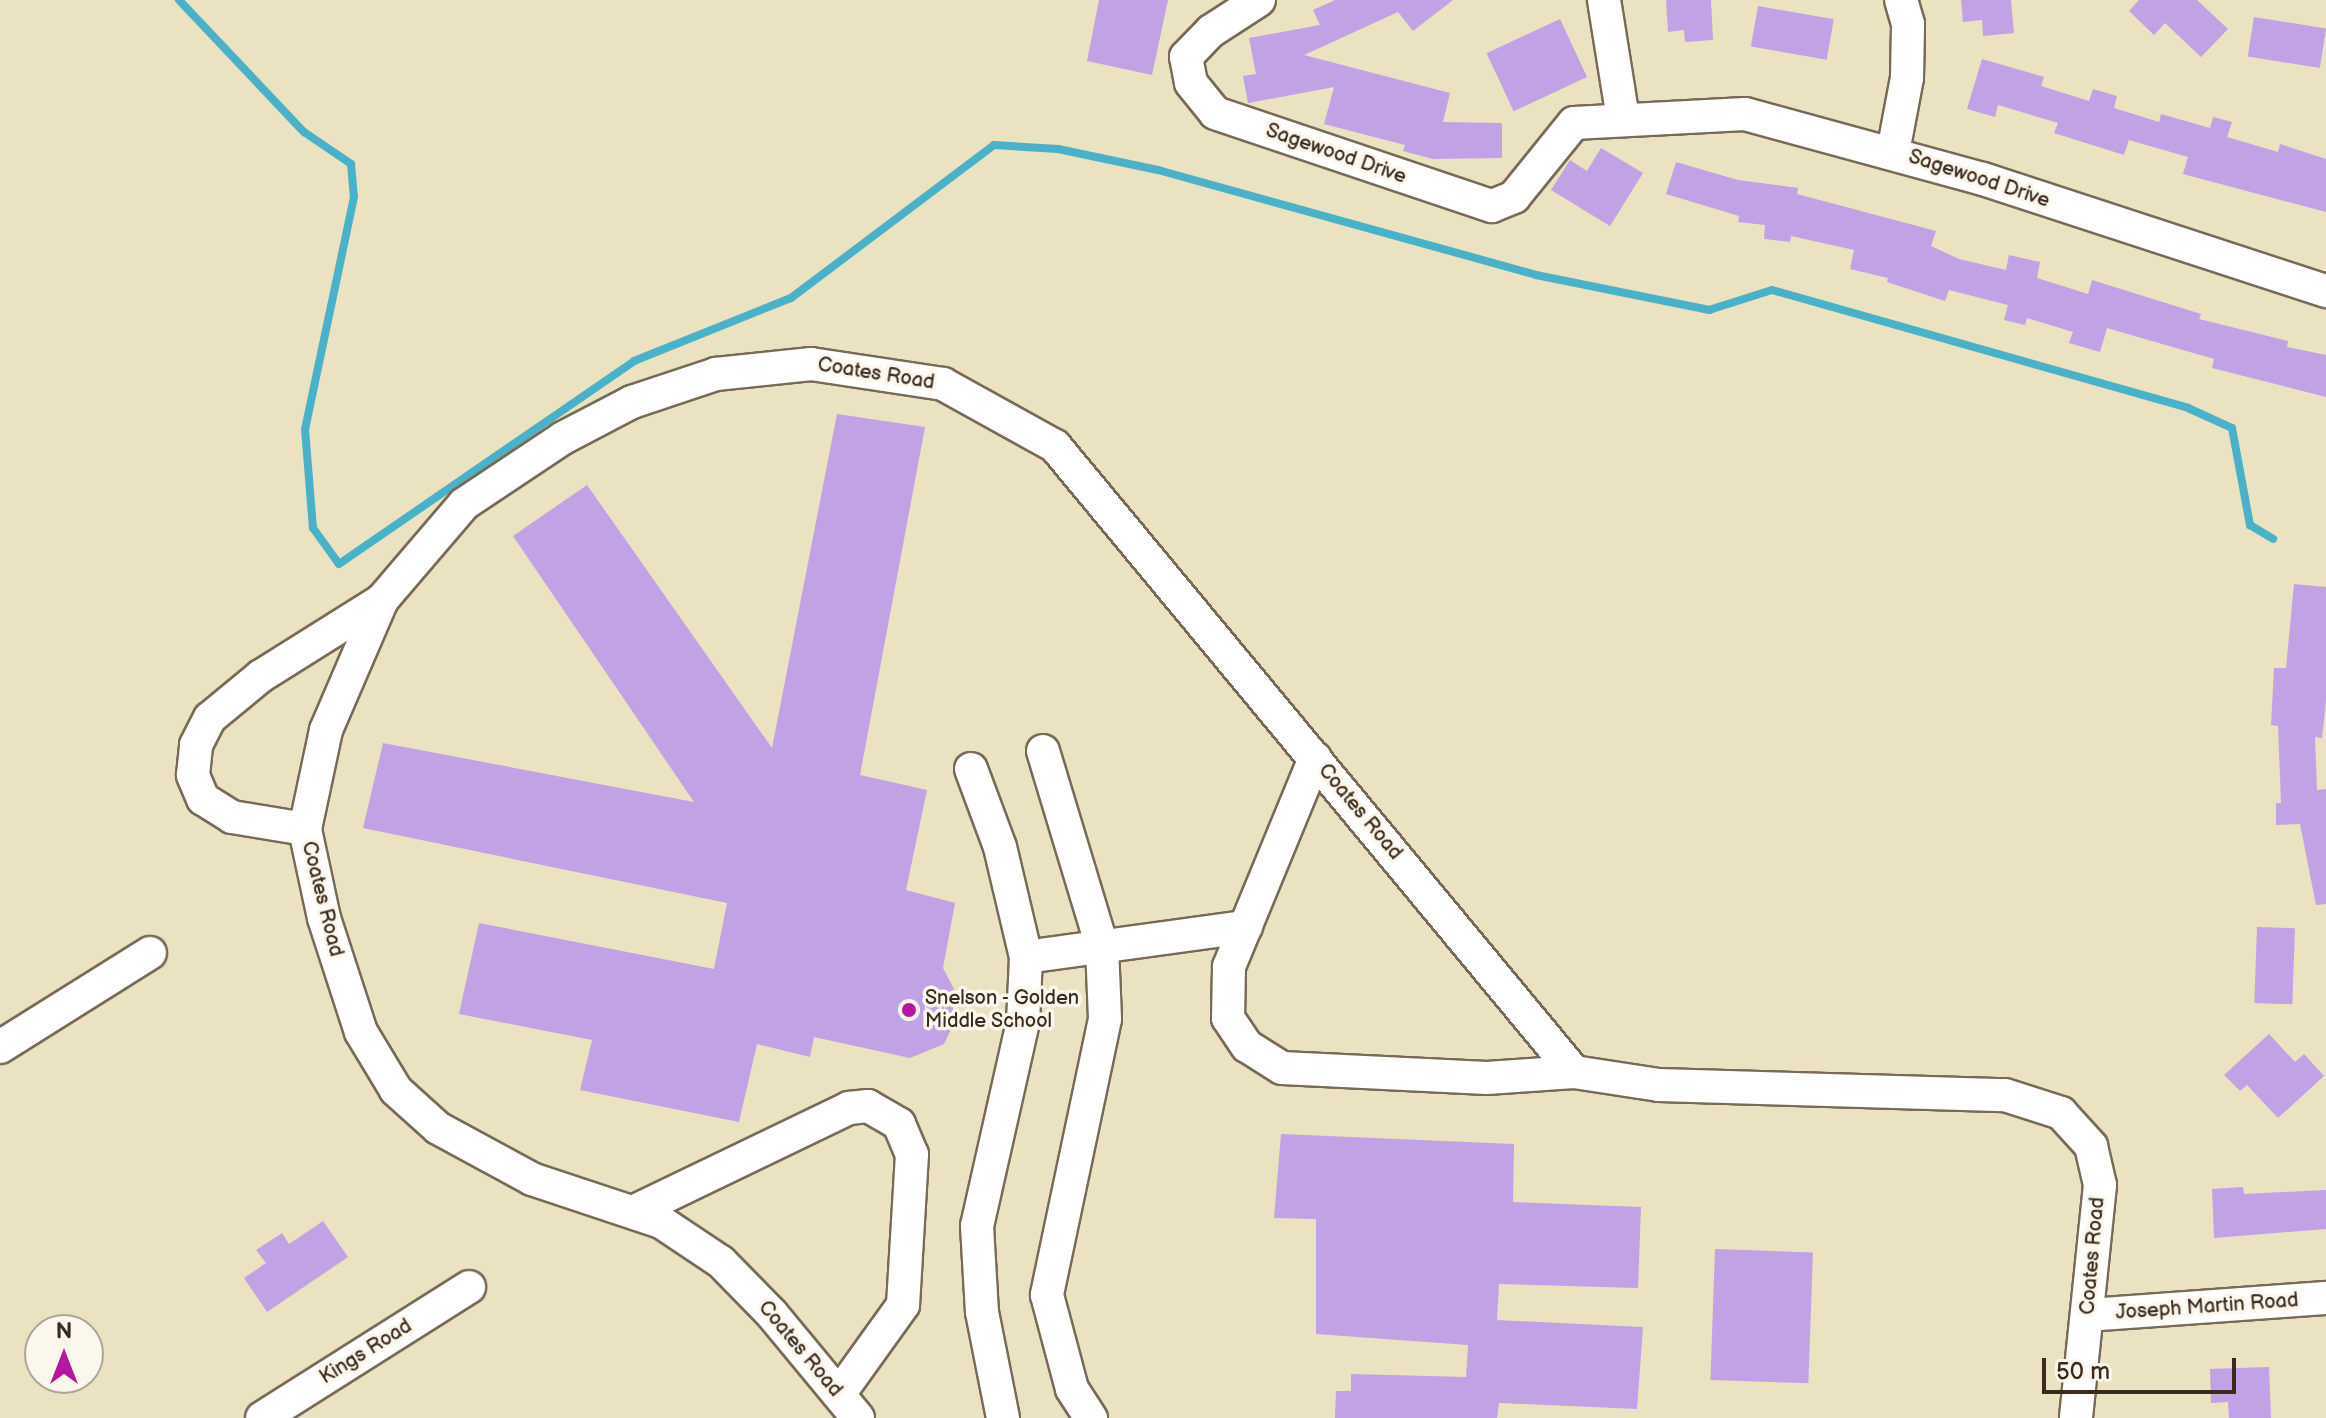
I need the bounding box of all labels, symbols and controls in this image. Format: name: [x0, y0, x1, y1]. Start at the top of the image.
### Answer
street label: Sagewood Drive: [1263, 119, 1409, 189]
street label: Sagewood Drive: [1906, 145, 2052, 213]
street label: Coates Road: [816, 353, 936, 395]
street label: Coates Road: [1313, 759, 1407, 865]
street label: Coates Road: [296, 839, 348, 959]
place label: Snelson - Golden Middle School: [925, 986, 1081, 1033]
marker: Snelson - Golden Middle School: [900, 1001, 918, 1019]
street label: Coates Road: [2076, 1196, 2110, 1316]
street label: Joseph Martin Road: [2115, 1289, 2299, 1325]
street label: Coates Road: [753, 1296, 847, 1402]
north arrow: [24, 1314, 104, 1394]
street label: Kings Road: [316, 1314, 416, 1390]
text: N: [56, 1318, 72, 1345]
scale bar: [2046, 1342, 2240, 1392]
text: 50 m: [2056, 1357, 2110, 1386]

